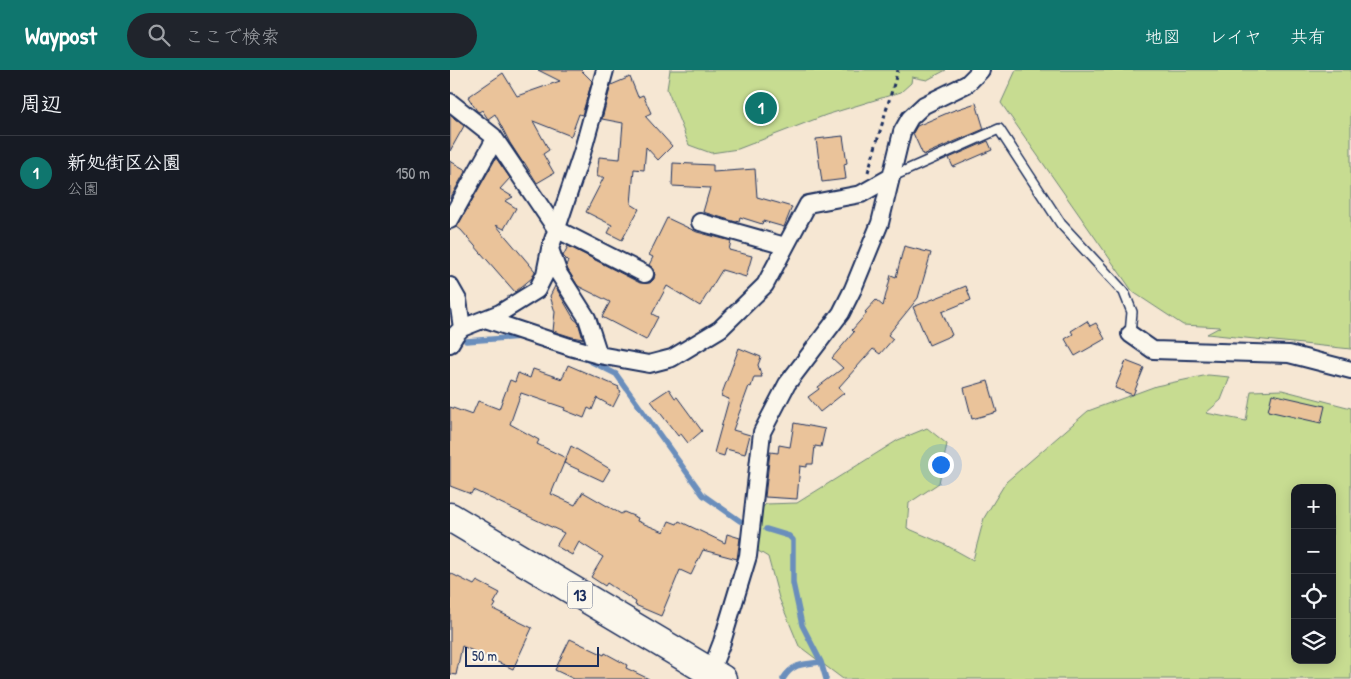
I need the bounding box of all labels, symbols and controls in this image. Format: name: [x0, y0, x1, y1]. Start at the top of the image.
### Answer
search box: [127, 13, 477, 58]
text: Waypost: [25, 19, 97, 51]
icon: search: [145, 21, 173, 49]
text: ここで検索: [185, 23, 280, 49]
text: 地図: [1145, 24, 1181, 49]
text: レイヤ: [1209, 24, 1262, 49]
text: 共有: [1290, 24, 1326, 49]
text: 周辺: [20, 89, 62, 118]
pin: 1: [745, 89, 777, 127]
text: 新処街区公園: [67, 149, 181, 175]
text: 1: [33, 162, 39, 184]
text: 150 m: [396, 162, 430, 184]
text: 公園: [67, 177, 99, 199]
your location: [928, 452, 954, 478]
map controls: [1291, 484, 1336, 664]
button: +: [1291, 484, 1336, 529]
button: −: [1291, 529, 1336, 574]
button: locate: [1291, 574, 1336, 619]
road number: 13: [568, 582, 592, 608]
button: layers: [1291, 619, 1336, 664]
scale bar: [465, 644, 599, 667]
text: 50 m: [472, 646, 497, 665]

